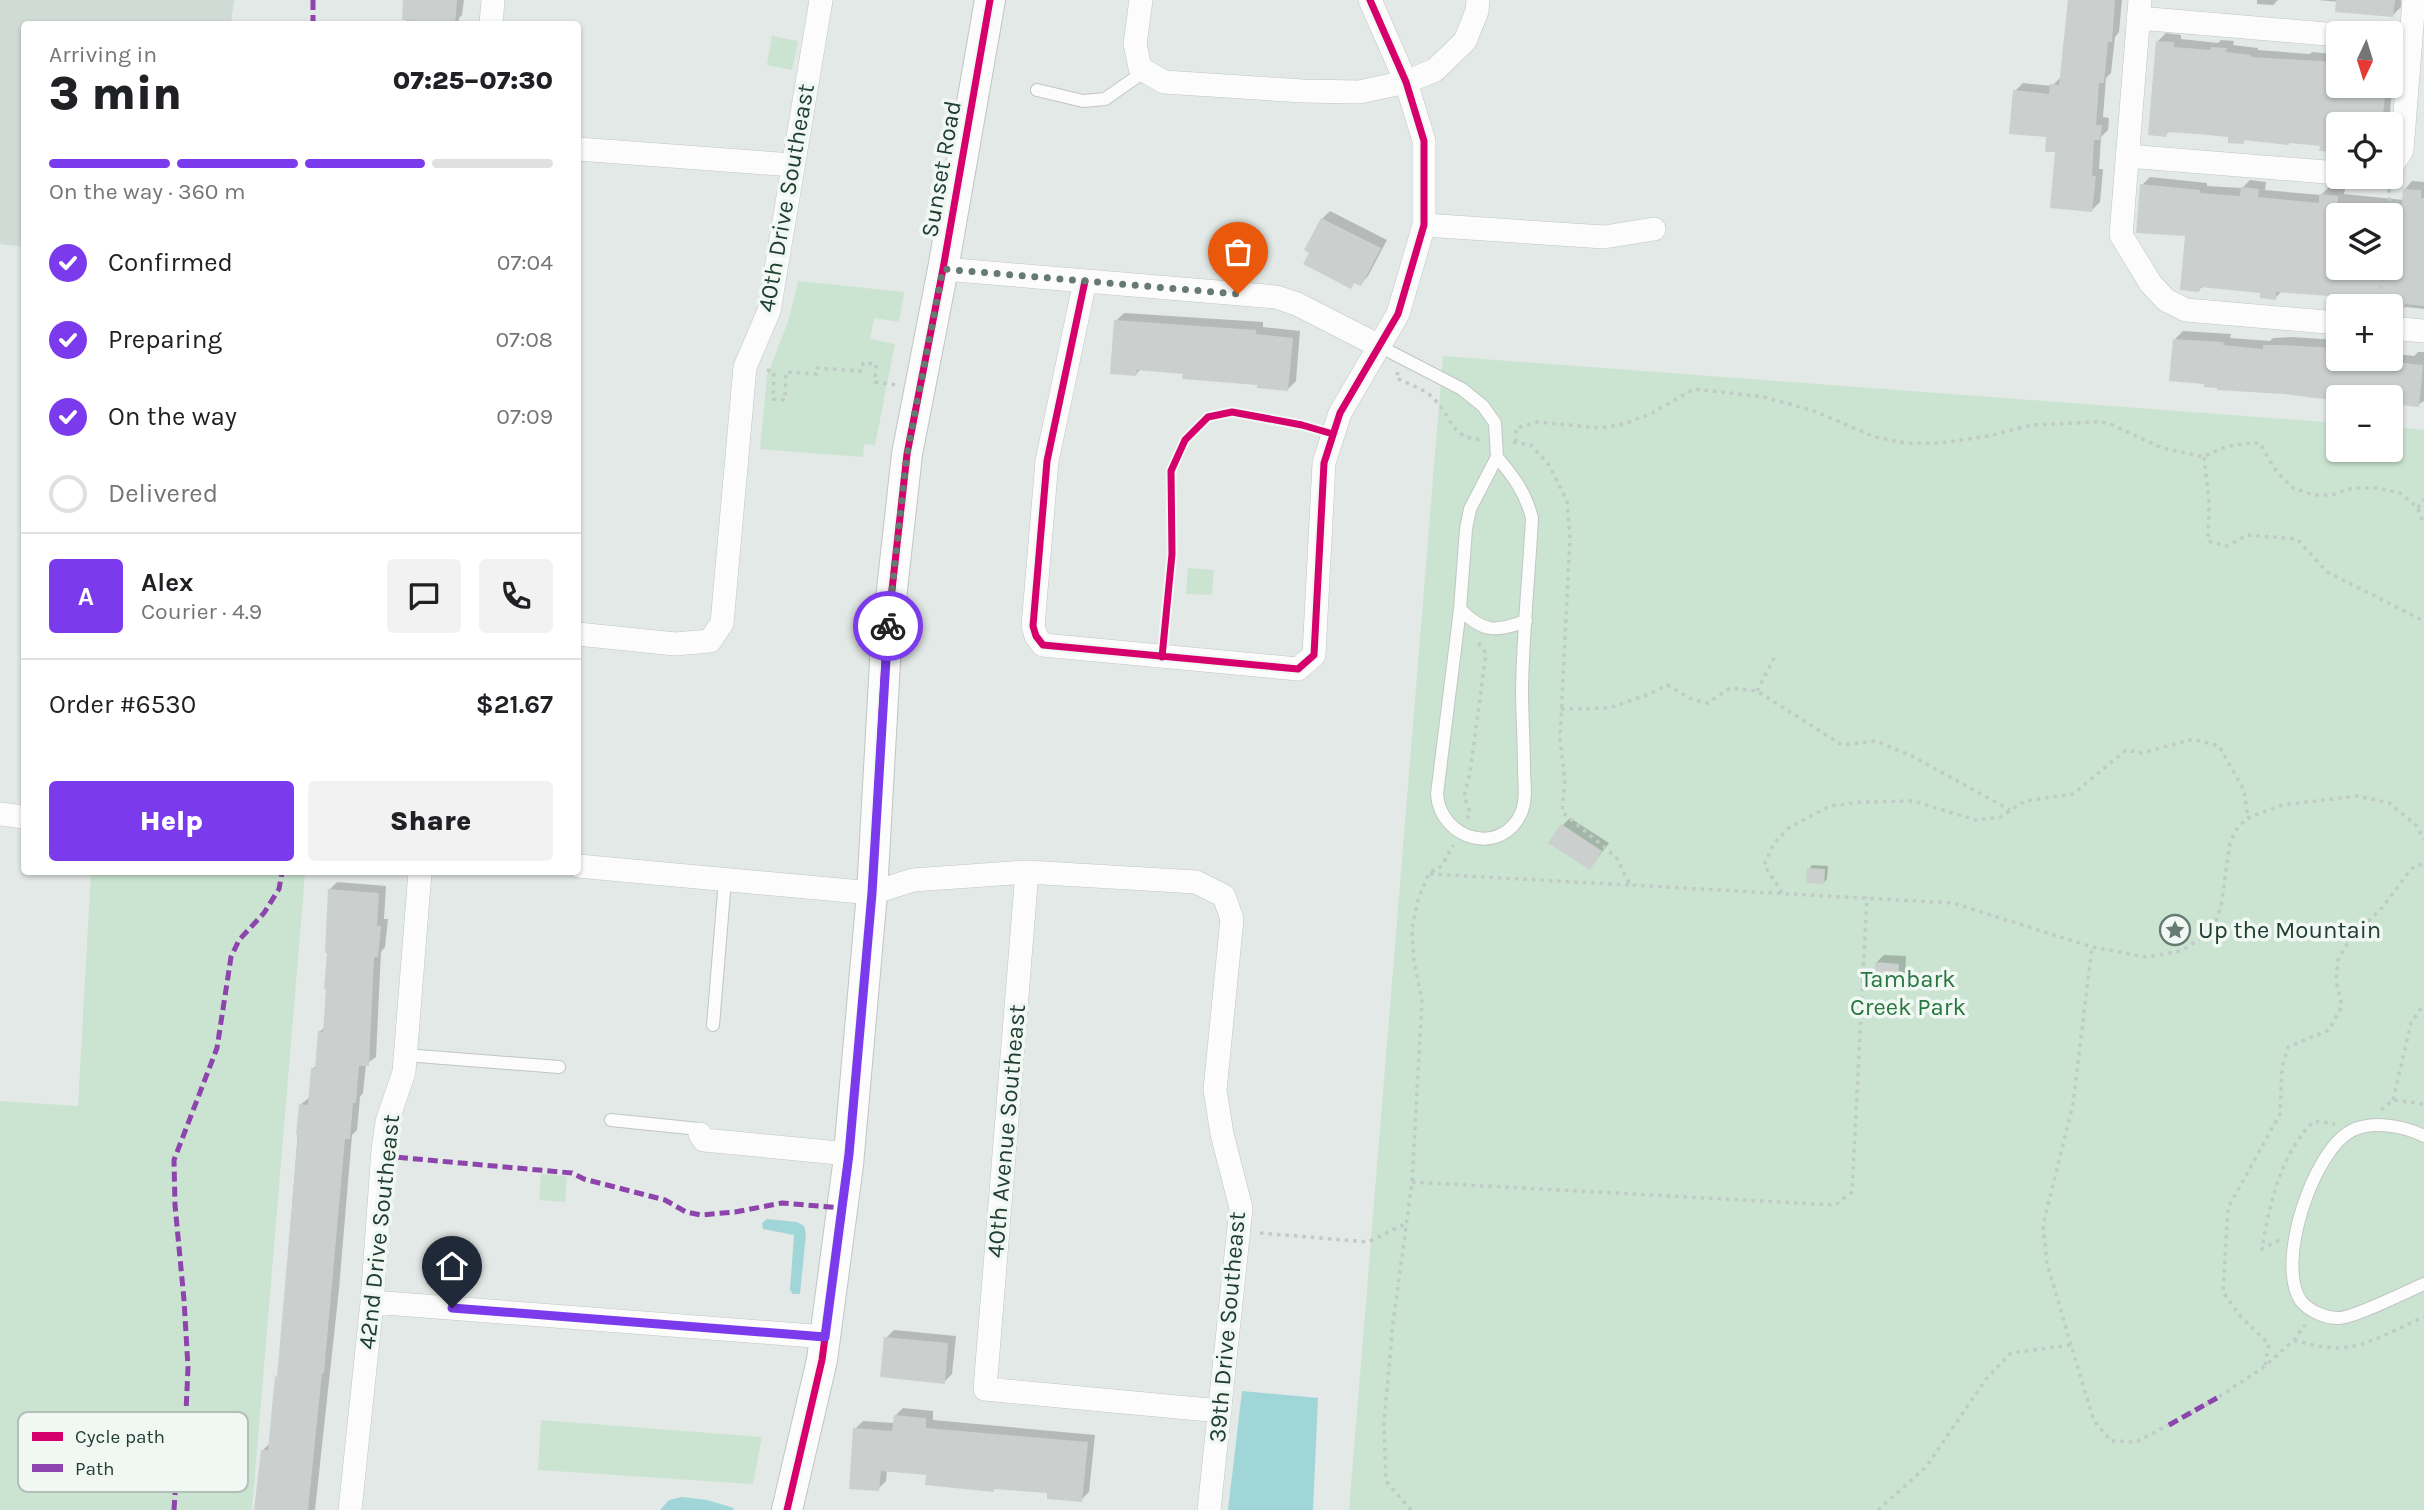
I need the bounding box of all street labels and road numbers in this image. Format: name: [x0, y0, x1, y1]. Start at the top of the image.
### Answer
street label: 40th Drive Southeast: [752, 82, 820, 314]
street label: Sunset Road: [915, 98, 967, 240]
street label: 40th Avenue Southeast: [981, 1003, 1031, 1259]
street label: 42nd Drive Southeast: [353, 1113, 405, 1351]
street label: 39th Drive Southeast: [1203, 1210, 1251, 1444]

